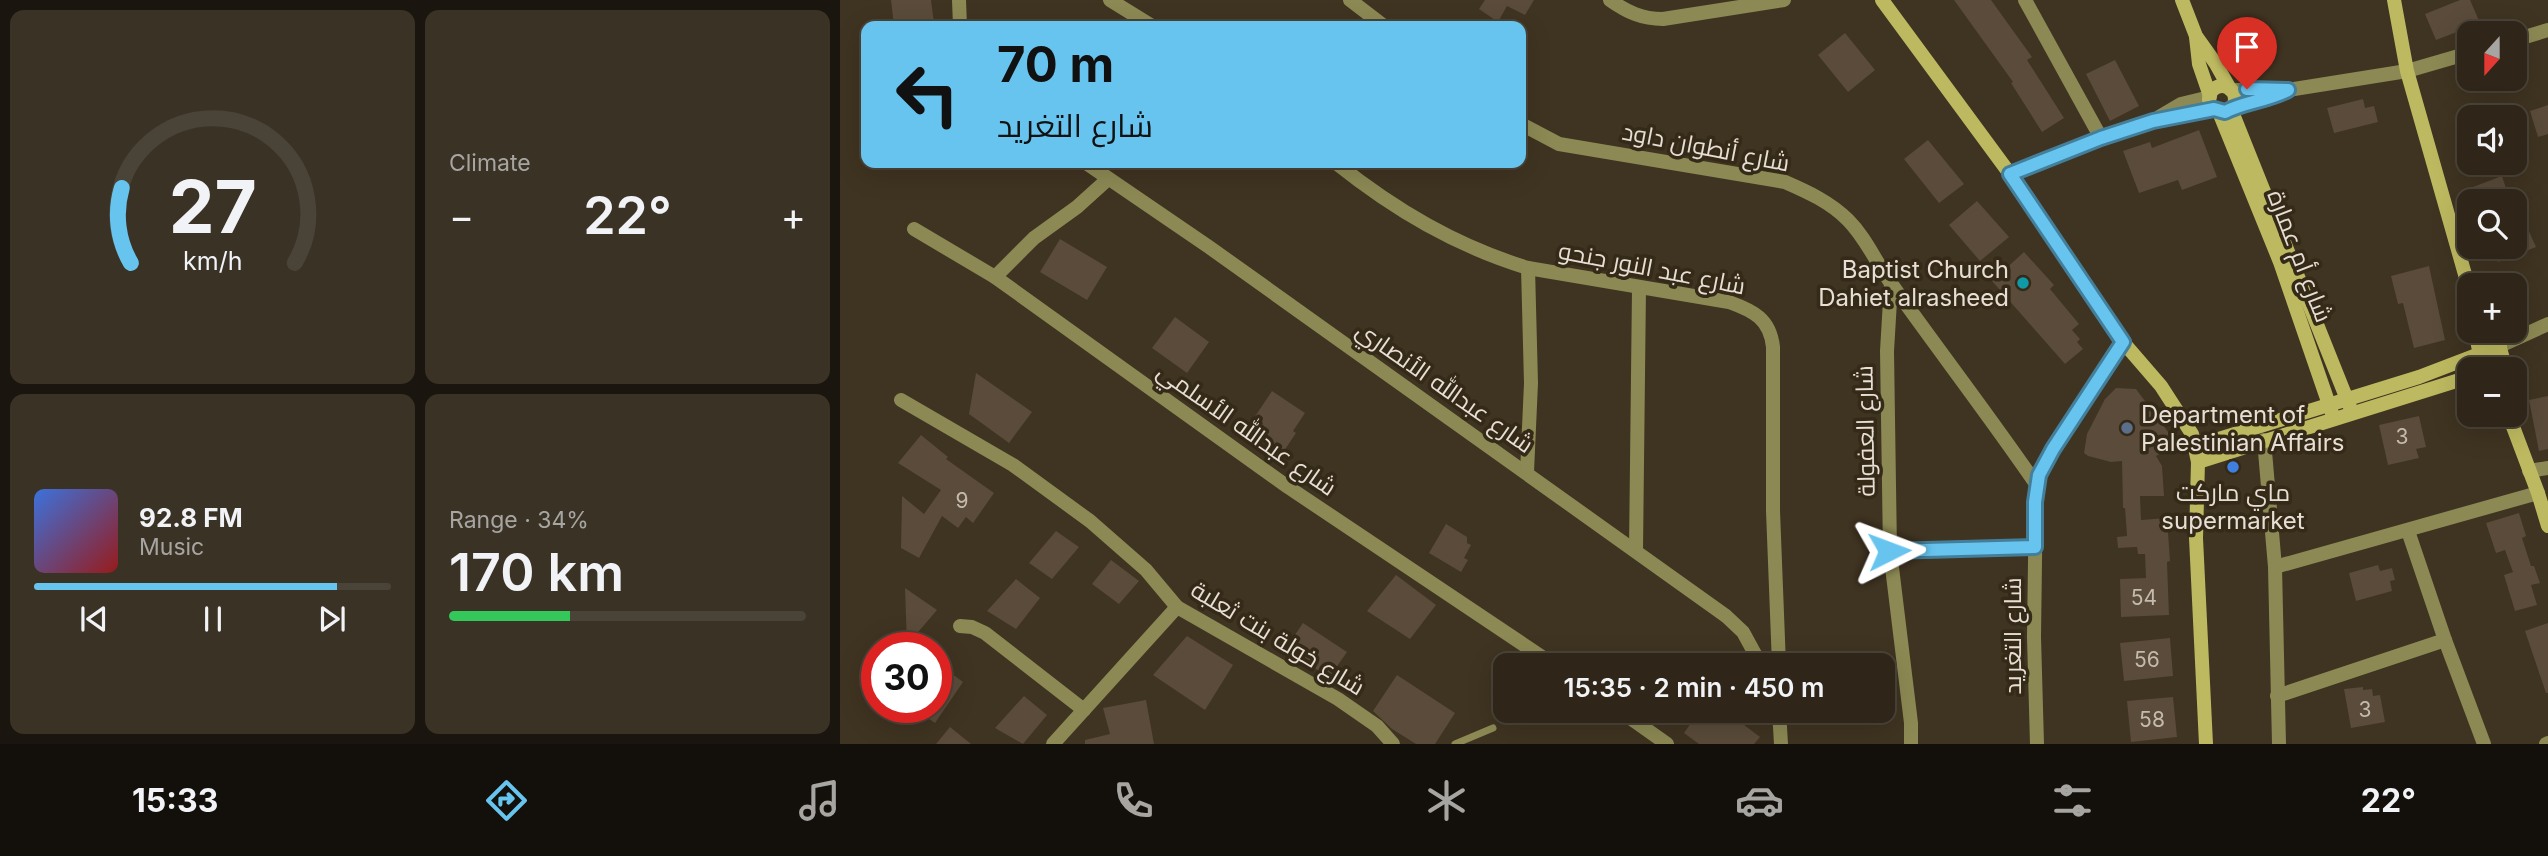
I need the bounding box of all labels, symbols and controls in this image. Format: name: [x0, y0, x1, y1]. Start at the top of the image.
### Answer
pin: [2217, 17, 2277, 89]
north arrow: [2457, 21, 2527, 91]
map controls: [2457, 21, 2527, 427]
icon: arrive: [2228, 28, 2266, 66]
text: 70 m: [997, 35, 1114, 94]
icon: left: [882, 49, 973, 140]
button: sound: [2457, 105, 2527, 175]
text: شارع التغريد: [997, 106, 1153, 145]
street label: شارع أنطوان داود: [1619, 116, 1792, 179]
text: Climate: [449, 149, 531, 177]
text: 27: [168, 162, 257, 251]
text: 22°: [583, 184, 672, 247]
street label: شارع أم عمارة: [2260, 185, 2339, 327]
button: search: [2457, 189, 2527, 259]
text: −: [449, 193, 474, 239]
text: +: [781, 193, 806, 239]
street label: شارع عبد النور جنحو: [1556, 236, 1748, 302]
text: km/h: [183, 246, 242, 276]
place label: Baptist Church Dahiet alrasheed: [1818, 255, 2009, 312]
button: +: [2457, 273, 2527, 343]
marker: Baptist Church Dahiet alrasheed: [2015, 275, 2031, 291]
street label: شارع عبدالله الأنصاري: [1349, 314, 1540, 462]
street label: شارع عبدالله الأسلمي: [1149, 355, 1343, 506]
button: −: [2457, 357, 2527, 427]
street label: شارع العفولة: [1849, 365, 1883, 497]
place label: Department of Palestinian Affairs: [2141, 400, 2344, 457]
marker: Department of Palestinian Affairs: [2119, 420, 2135, 436]
house number: 3: [2396, 424, 2408, 449]
marker: ماي ماركت supermarket: [2225, 459, 2241, 475]
place label: ماي ماركت supermarket: [2161, 478, 2305, 535]
house number: 9: [955, 488, 969, 513]
text: 92.8 FM: [139, 502, 243, 533]
text: Range · 34%: [449, 506, 589, 534]
position arrow: [1852, 514, 1926, 588]
text: Music: [139, 533, 204, 561]
text: 170 km: [449, 541, 624, 604]
street label: شارع خولة بنت ثعلبة: [1185, 575, 1370, 703]
street label: شارع التغريد: [1998, 578, 2029, 694]
house number: 54: [2131, 585, 2157, 610]
icon: previous: [75, 600, 113, 638]
icon: pause: [194, 600, 232, 638]
icon: next: [313, 600, 351, 638]
speed limit sign: 30: [861, 632, 952, 723]
house number: 56: [2134, 647, 2160, 672]
text: 15:35 · 2 min · 450 m: [1564, 672, 1824, 703]
house number: 3: [2359, 697, 2371, 722]
house number: 58: [2139, 707, 2165, 732]
icon: directions: [482, 776, 531, 825]
icon: music: [795, 776, 844, 825]
icon: phone: [1109, 776, 1158, 825]
icon: climate: [1422, 776, 1471, 825]
icon: car: [1735, 776, 1784, 825]
icon: filters: [2048, 776, 2097, 825]
text: 15:33: [132, 781, 218, 820]
text: 22°: [2361, 781, 2416, 820]

